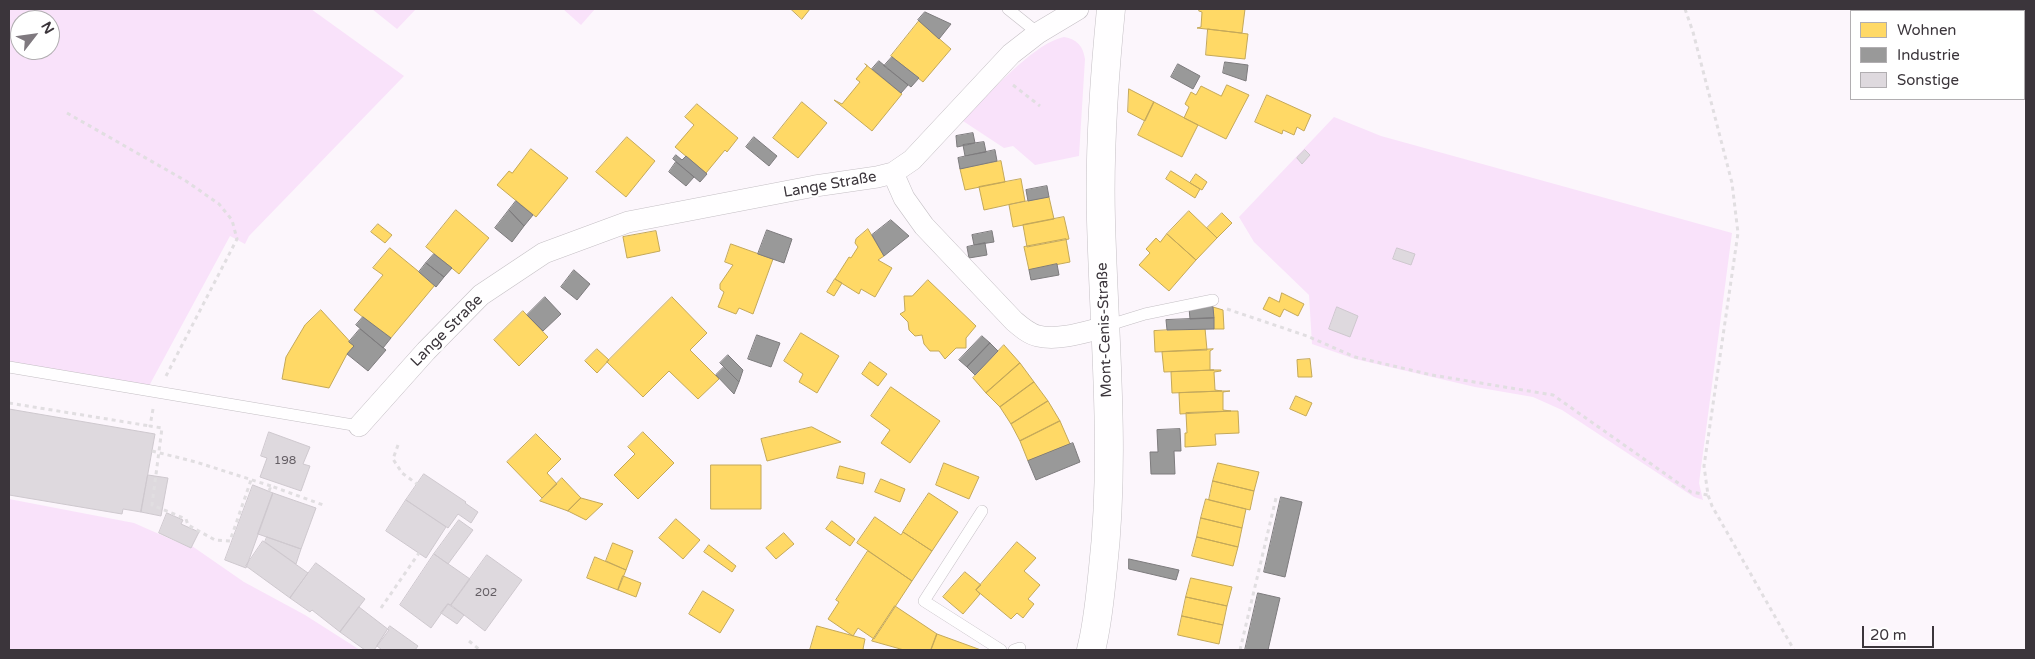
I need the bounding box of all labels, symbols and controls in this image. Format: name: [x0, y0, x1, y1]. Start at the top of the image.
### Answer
north arrow: [10, 10, 60, 60]
legend: [1850, 10, 2025, 100]
text: N: [37, 19, 58, 37]
text: Wohnen: [1897, 21, 1957, 39]
text: Industrie: [1897, 46, 1960, 64]
text: Sonstige: [1897, 71, 1959, 89]
street label: Lange Straße: [782, 168, 878, 202]
street label: Mont-Cenis-Straße: [1094, 262, 1116, 398]
street label: Lange Straße: [407, 291, 487, 371]
house number: 198: [274, 454, 296, 468]
house number: 202: [475, 586, 497, 600]
scale bar: [1865, 616, 1938, 648]
text: 20 m: [1870, 626, 1907, 644]

